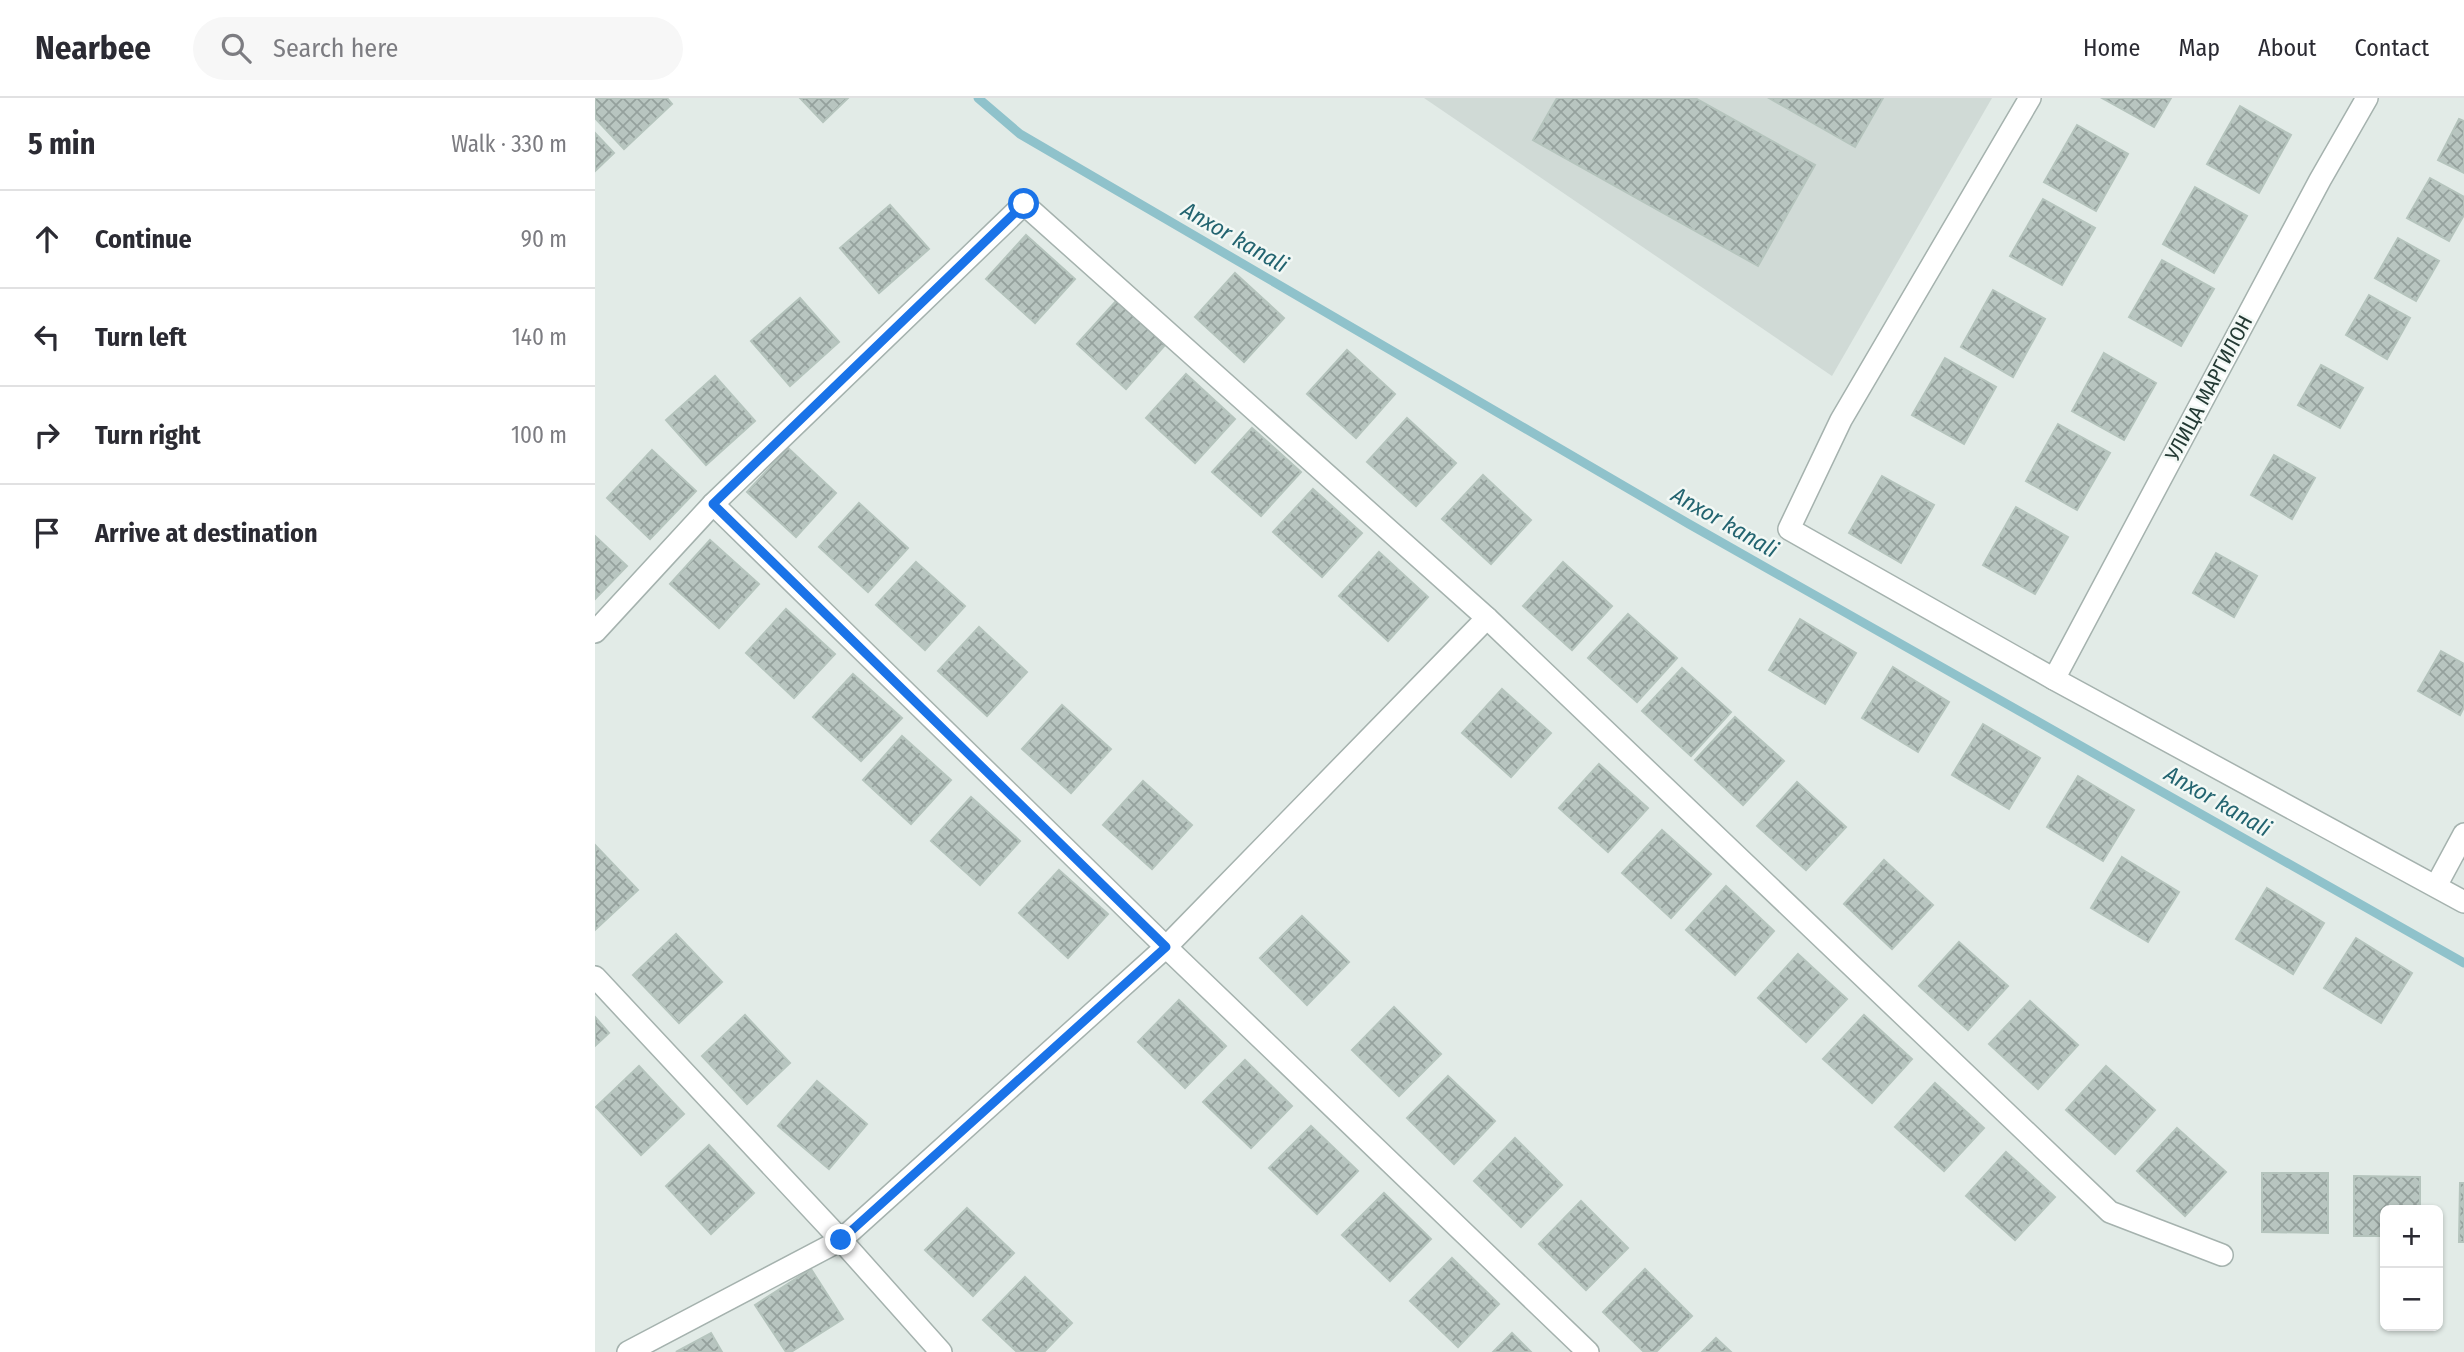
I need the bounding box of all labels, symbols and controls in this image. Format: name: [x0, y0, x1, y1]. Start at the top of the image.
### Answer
search box: [193, 17, 683, 80]
text: Nearbee: [35, 28, 151, 68]
icon: search: [217, 29, 255, 67]
text: Search here: [273, 33, 398, 64]
text: Home: [2083, 34, 2140, 62]
text: Map: [2178, 34, 2220, 62]
text: About: [2258, 34, 2316, 62]
text: Contact: [2354, 34, 2429, 62]
text: 5 min: [28, 126, 95, 162]
text: Walk · 330 m: [451, 130, 567, 158]
route start: [1008, 188, 1039, 219]
water label: Anxor kanali: [1176, 195, 1293, 279]
icon: ahead: [28, 220, 66, 258]
text: Continue: [95, 224, 192, 255]
text: 90 m: [521, 225, 567, 253]
street label: УЛИЦА МАРГИЛОН: [2159, 311, 2258, 466]
icon: left: [28, 318, 66, 356]
text: Turn left: [95, 322, 187, 353]
text: 140 m: [512, 323, 567, 351]
icon: right: [28, 416, 66, 454]
text: Turn right: [95, 420, 201, 451]
text: 100 m: [511, 421, 567, 449]
water label: Anxor kanali: [1666, 480, 1783, 564]
icon: arrive: [28, 514, 66, 552]
text: Arrive at destination: [95, 518, 318, 549]
water label: Anxor kanali: [2159, 759, 2276, 843]
map controls: [2380, 1205, 2443, 1331]
button: +: [2380, 1205, 2443, 1268]
route end: [825, 1224, 856, 1255]
button: −: [2380, 1268, 2443, 1331]

